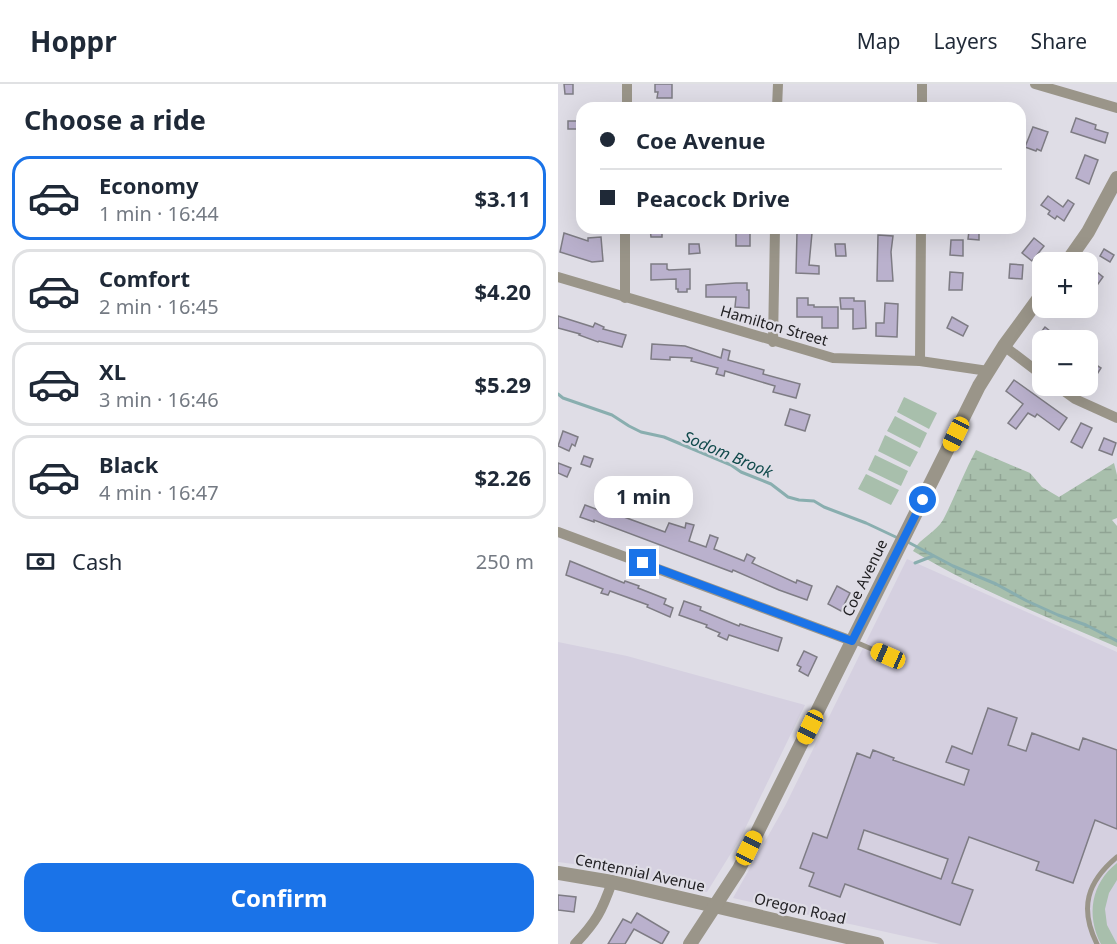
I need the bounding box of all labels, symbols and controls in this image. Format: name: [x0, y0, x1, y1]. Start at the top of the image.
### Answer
text: Hoppr: [30, 22, 117, 60]
text: Map: [857, 27, 901, 55]
text: Layers: [934, 27, 998, 55]
text: Share: [1031, 27, 1087, 55]
text: Choose a ride: [24, 101, 206, 138]
text: Coe Avenue: [636, 125, 765, 155]
text: Economy: [99, 170, 198, 200]
icon: car: [27, 171, 81, 225]
text: $3.11: [474, 183, 531, 213]
text: Peacock Drive: [636, 183, 790, 213]
text: 1 min · 16:44: [99, 200, 219, 227]
map controls: [1032, 252, 1098, 396]
button: +: [1032, 252, 1098, 318]
text: Comfort: [99, 263, 190, 293]
icon: car: [27, 264, 81, 318]
text: $4.20: [474, 276, 531, 306]
text: 2 min · 16:45: [99, 293, 219, 320]
street label: Hamilton Street: [718, 300, 831, 350]
button: −: [1032, 330, 1098, 396]
text: XL: [99, 356, 126, 386]
icon: car: [27, 357, 81, 411]
text: $5.29: [474, 369, 531, 399]
text: 3 min · 16:46: [99, 386, 219, 413]
car: [940, 414, 972, 454]
water label: Sodom Brook: [680, 425, 777, 483]
text: Black: [99, 449, 158, 479]
icon: car: [27, 450, 81, 504]
text: $2.26: [474, 462, 531, 492]
callout: 1 min: [594, 476, 692, 518]
text: 4 min · 16:47: [99, 479, 219, 506]
text: 1 min: [616, 483, 671, 510]
route start: [909, 486, 936, 513]
street label: Coe Avenue: [837, 536, 891, 620]
icon: cash: [24, 545, 57, 578]
text: Cash: [72, 546, 122, 576]
text: 250 m: [476, 548, 534, 575]
route end: [629, 549, 656, 576]
car: [868, 640, 908, 672]
car: [794, 707, 826, 747]
car: [733, 828, 765, 868]
street label: Centennial Avenue: [573, 848, 707, 896]
button: Confirm: [24, 863, 534, 932]
street label: Oregon Road: [752, 888, 848, 928]

